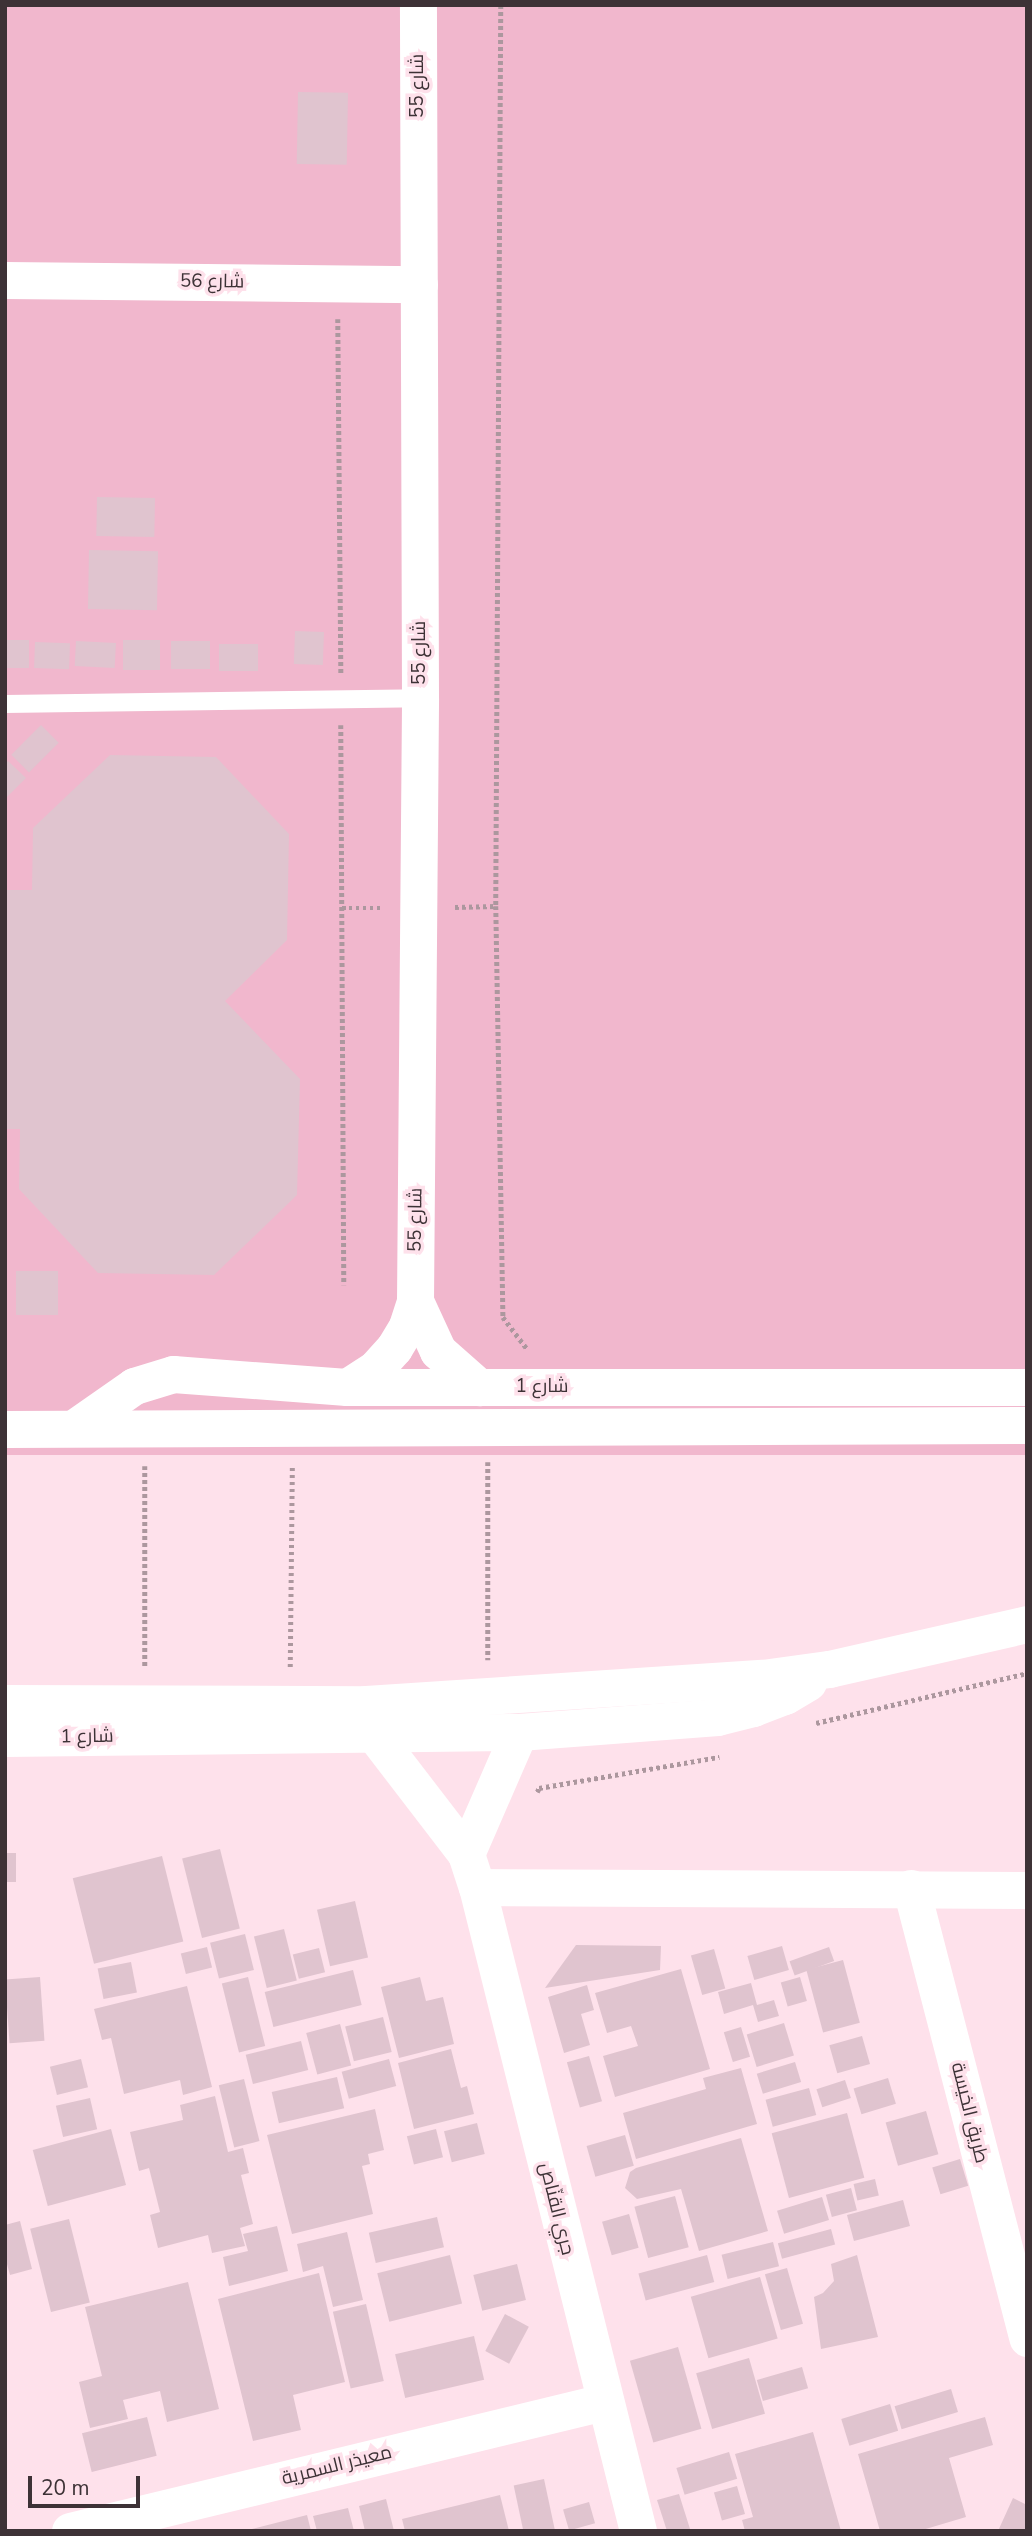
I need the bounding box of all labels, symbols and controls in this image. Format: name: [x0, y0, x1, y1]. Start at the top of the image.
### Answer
street label: شارع 55: [407, 54, 429, 118]
street label: شارع 56: [180, 270, 244, 294]
street label: شارع 55: [409, 621, 431, 685]
street label: شارع 55: [404, 1188, 428, 1252]
street label: شارع 1: [515, 1376, 569, 1398]
street label: شارع 1: [60, 1725, 114, 1749]
street label: طريق الخيسة: [945, 2060, 993, 2166]
street label: جري القنّاص: [534, 2160, 578, 2258]
street label: معيذر السمرية: [280, 2441, 394, 2491]
scale bar: [32, 2462, 144, 2506]
text: 20 m: [41, 2474, 90, 2502]

